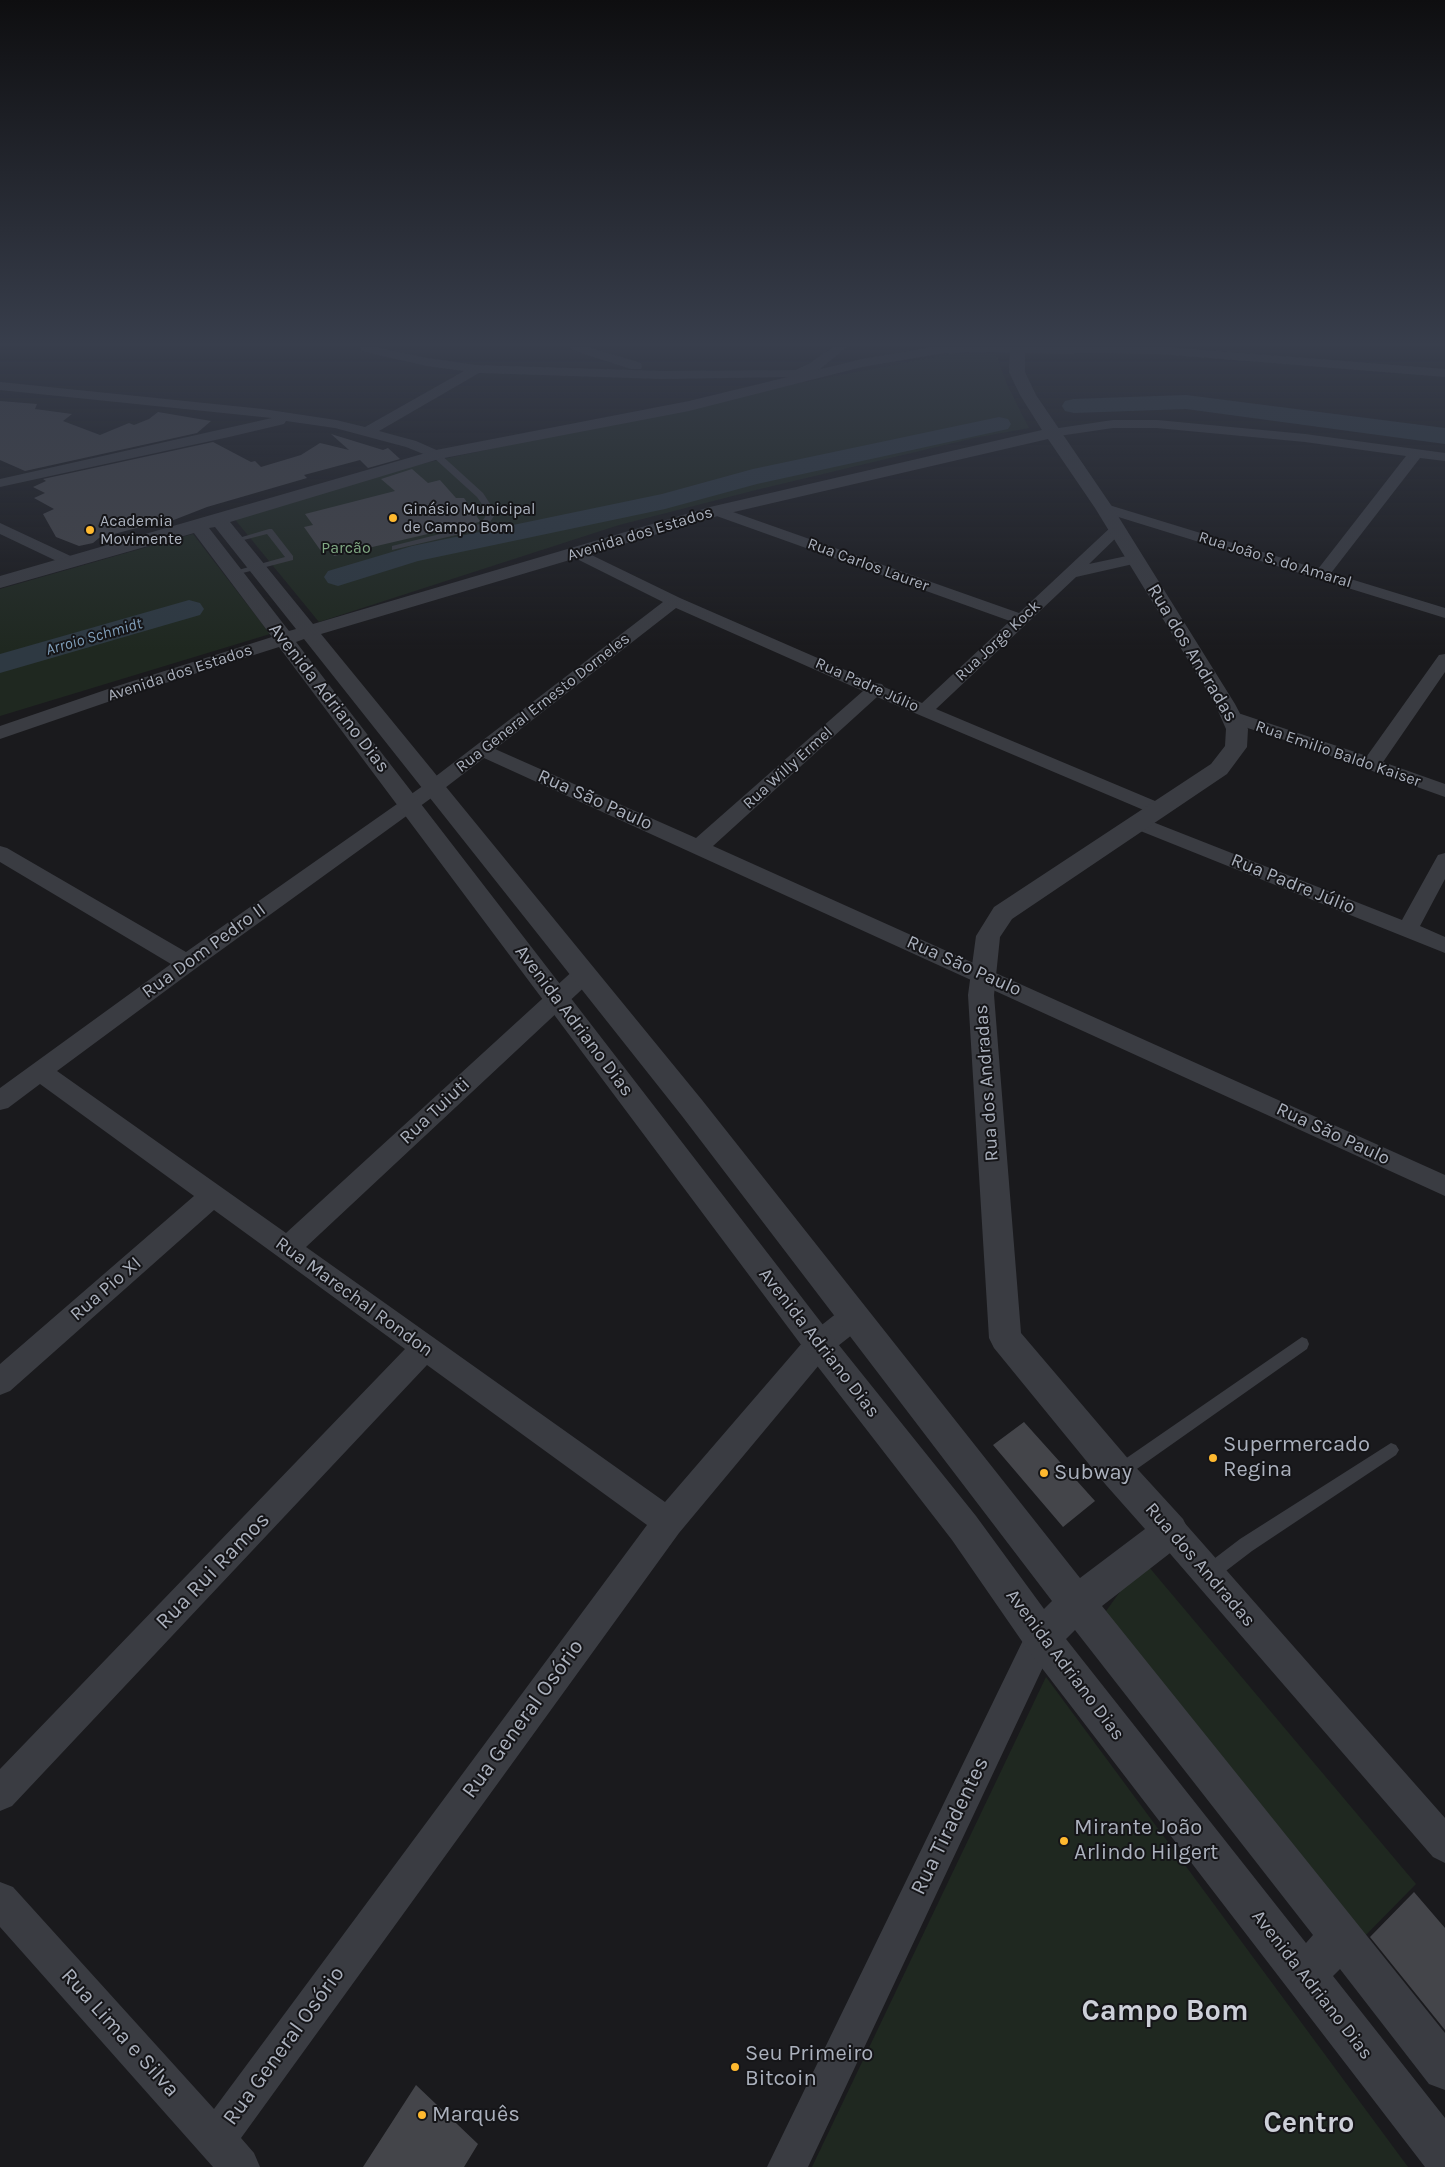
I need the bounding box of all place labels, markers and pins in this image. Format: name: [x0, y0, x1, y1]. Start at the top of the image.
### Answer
place label: Ginásio Municipal de Campo Bom: [403, 499, 536, 537]
place label: Academia Movimente: [100, 511, 182, 549]
marker: Ginásio Municipal de Campo Bom: [387, 512, 399, 524]
marker: Academia Movimente: [84, 524, 96, 536]
place label: Supermercado Regina: [1223, 1432, 1370, 1484]
marker: Supermercado Regina: [1207, 1452, 1219, 1464]
place label: Subway: [1054, 1460, 1132, 1486]
marker: Subway: [1038, 1467, 1050, 1479]
place label: Mirante João Arlindo Hilgert: [1074, 1815, 1218, 1866]
marker: Mirante João Arlindo Hilgert: [1058, 1835, 1070, 1847]
place label: Seu Primeiro Bitcoin: [745, 2041, 873, 2092]
marker: Seu Primeiro Bitcoin: [729, 2061, 741, 2073]
place label: Marquês: [432, 2102, 520, 2128]
marker: Marquês: [416, 2109, 428, 2121]

